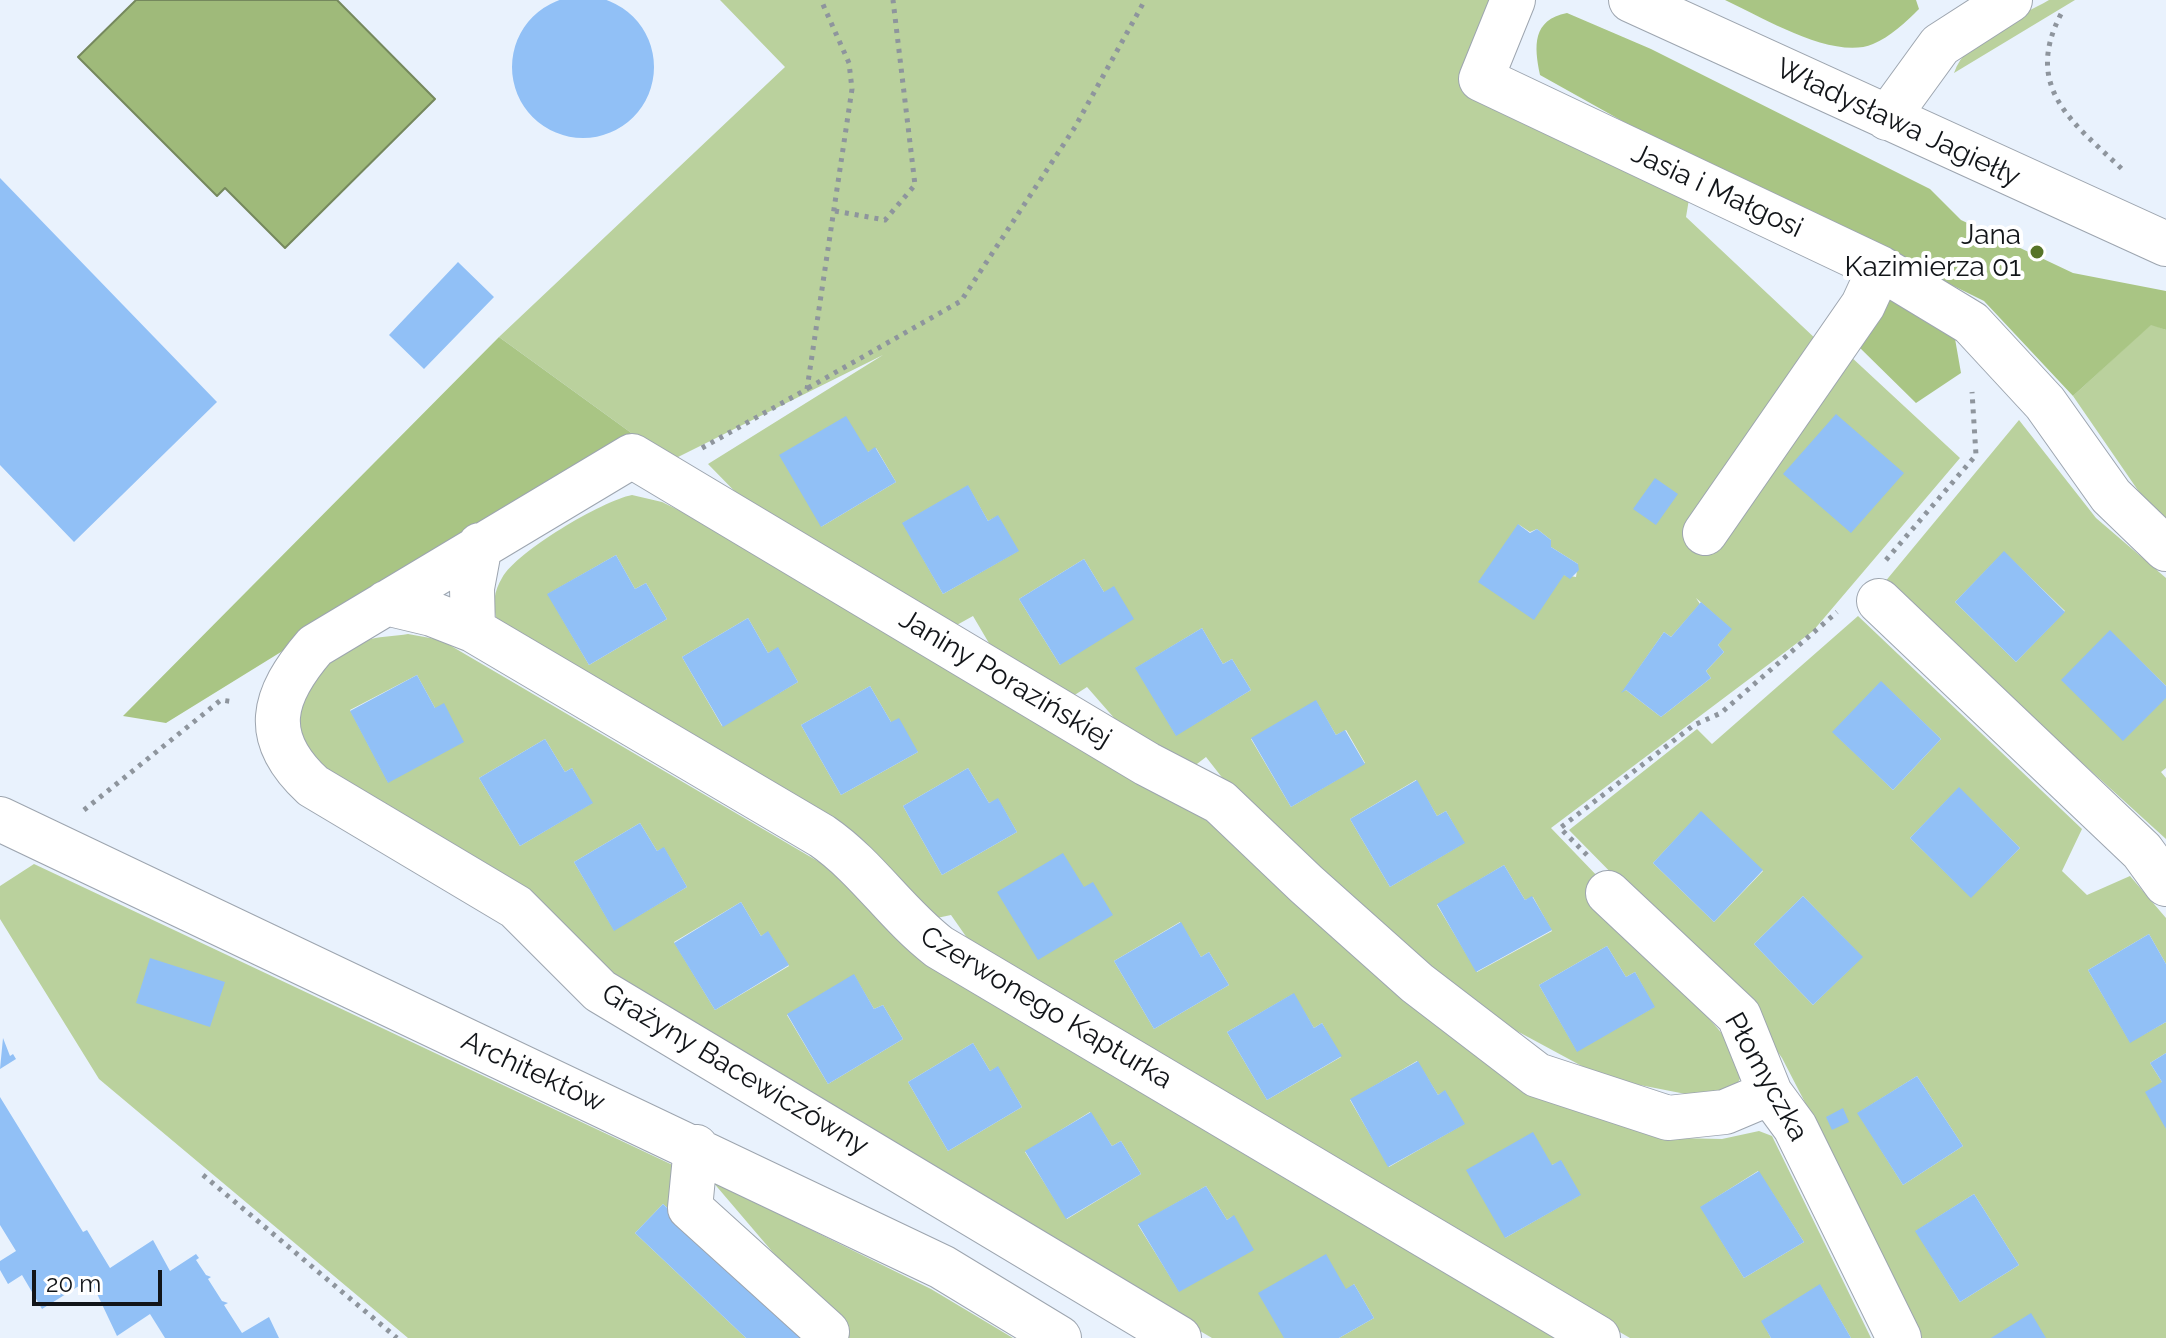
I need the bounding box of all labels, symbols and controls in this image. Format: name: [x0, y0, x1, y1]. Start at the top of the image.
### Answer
street label: Władysława Jagiełły: [1771, 52, 2025, 194]
street label: Jasia i Małgosi: [1626, 137, 1808, 245]
place label: Jana Kazimierza 01: [1844, 219, 2021, 285]
marker: Jana Kazimierza 01: [2028, 243, 2046, 261]
street label: Janiny Porazińskiej: [893, 602, 1117, 756]
street label: Czerwonego Kapturka: [914, 919, 1178, 1097]
street label: Grażyny Bacewiczówny: [595, 977, 875, 1163]
street label: Płomyczka: [1717, 1007, 1815, 1147]
street label: Architektów: [456, 1024, 610, 1120]
scale bar: [36, 1254, 166, 1304]
text: 20 m: [46, 1269, 101, 1298]

